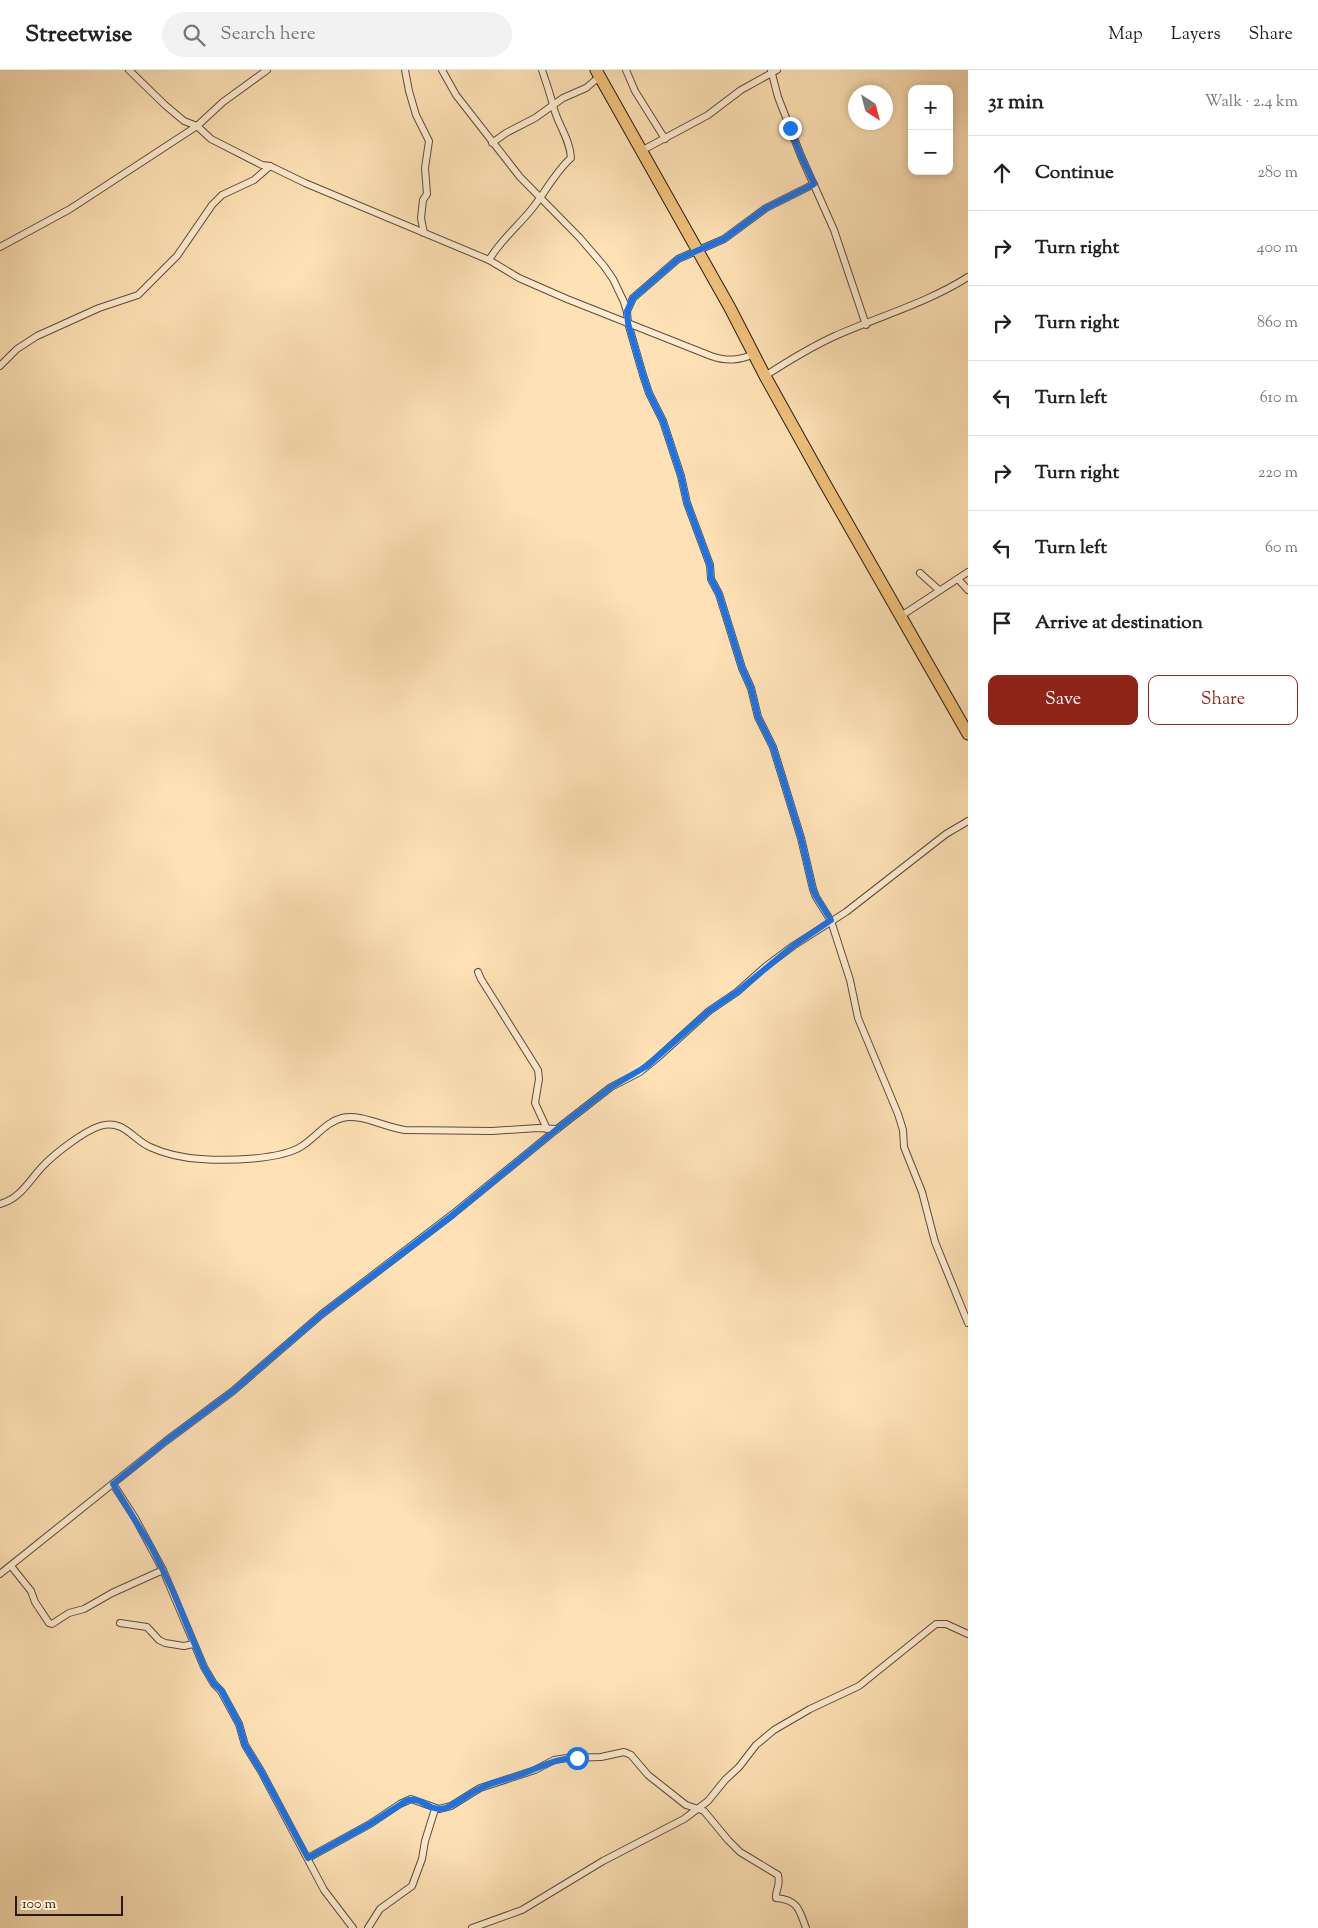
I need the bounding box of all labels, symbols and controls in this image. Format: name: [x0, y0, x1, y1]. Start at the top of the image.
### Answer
search box: [162, 12, 512, 57]
text: Streetwise: [25, 18, 132, 52]
icon: search: [180, 21, 208, 49]
text: Search here: [220, 21, 316, 48]
text: Map: [1108, 22, 1143, 48]
text: Layers: [1171, 22, 1221, 48]
text: Share: [1249, 22, 1293, 48]
north arrow: [848, 85, 893, 130]
map controls: [908, 85, 953, 175]
button: +: [908, 85, 953, 130]
text: 31 min: [988, 88, 1044, 118]
text: Walk · 2.4 km: [1205, 91, 1298, 114]
route end: [779, 117, 802, 140]
button: −: [908, 130, 953, 175]
icon: ahead: [988, 159, 1016, 187]
text: Continue: [1035, 160, 1114, 187]
text: 280 m: [1257, 162, 1298, 185]
icon: right: [988, 234, 1016, 262]
text: Turn right: [1035, 235, 1119, 262]
text: 400 m: [1257, 237, 1298, 260]
icon: right: [988, 309, 1016, 337]
text: Turn right: [1035, 310, 1119, 337]
text: 860 m: [1257, 312, 1298, 335]
icon: left: [988, 384, 1016, 412]
text: Turn left: [1035, 385, 1107, 412]
text: 610 m: [1260, 387, 1298, 410]
icon: right: [988, 459, 1016, 487]
text: Turn right: [1035, 460, 1119, 487]
text: 220 m: [1258, 462, 1298, 485]
icon: left: [988, 534, 1016, 562]
text: Turn left: [1035, 535, 1107, 562]
text: 60 m: [1265, 537, 1298, 560]
icon: arrive: [988, 609, 1016, 637]
text: Arrive at destination: [1035, 610, 1203, 637]
button: Save: [988, 675, 1138, 725]
button: Share: [1148, 675, 1298, 725]
route start: [566, 1747, 589, 1770]
scale bar: [15, 1893, 122, 1916]
text: 100 m: [22, 1895, 56, 1915]

